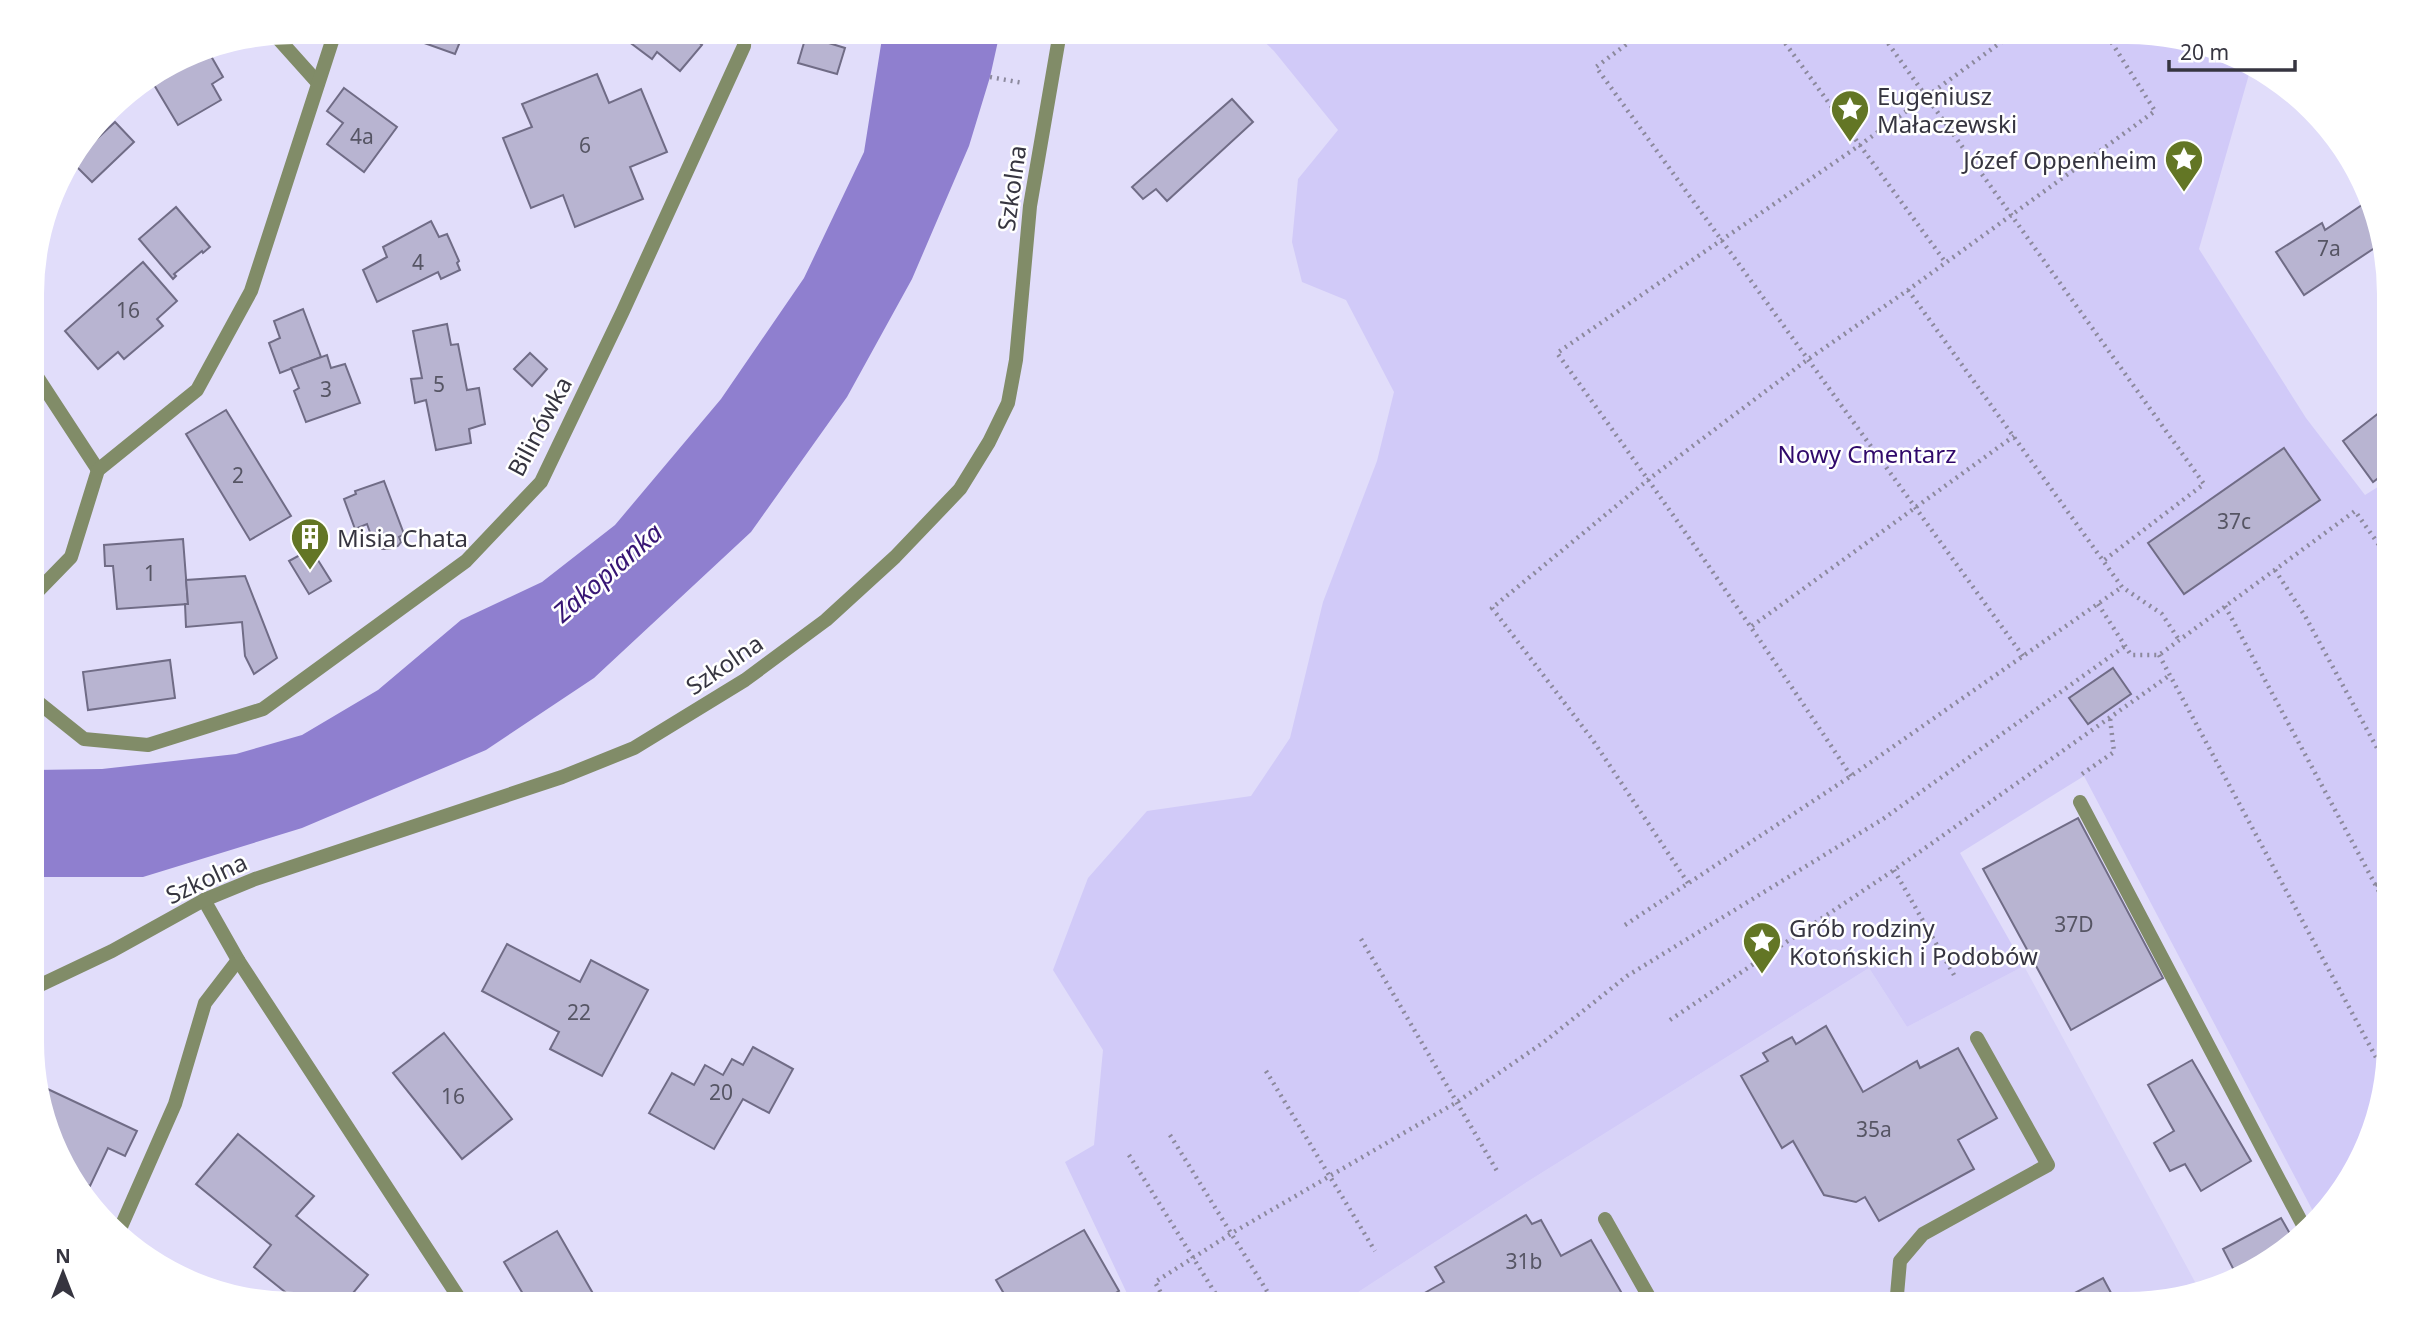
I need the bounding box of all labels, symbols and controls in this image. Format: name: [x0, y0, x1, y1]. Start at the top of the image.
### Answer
scale bar: [2169, 28, 2295, 72]
text: 20 m: [2180, 38, 2229, 66]
place label: Eugeniusz Małaczewski: [1877, 79, 2017, 140]
place icon: Eugeniusz Małaczewski: [1829, 88, 1871, 143]
house number: 4a: [350, 122, 374, 150]
house number: 6: [579, 131, 591, 159]
place icon: Józef Oppenheim: [2163, 138, 2205, 193]
street label: Szkolna: [989, 143, 1033, 233]
place label: Józef Oppenheim: [1961, 143, 2157, 176]
house number: 7a: [2317, 234, 2341, 262]
house number: 4: [412, 248, 424, 276]
house number: 16: [116, 296, 140, 324]
house number: 5: [433, 370, 445, 398]
street label: Bilinówka: [499, 370, 579, 482]
house number: 3: [320, 375, 332, 403]
park label: Nowy Cmentarz: [1778, 437, 1956, 470]
house number: 2: [232, 461, 244, 489]
house number: 37c: [2217, 507, 2251, 535]
water label: Zakopianka: [544, 514, 670, 630]
building icon: Misia Chata: [289, 516, 331, 571]
place label: Misia Chata: [337, 521, 468, 554]
house number: 1: [144, 559, 156, 587]
street label: Szkolna: [679, 626, 769, 702]
street label: Szkolna: [160, 845, 252, 911]
house number: 37D: [2054, 910, 2094, 938]
place label: Grób rodziny Kotońskich i Podobów: [1789, 911, 2038, 972]
place icon: Grób rodziny Kotońskich i Podobów: [1741, 920, 1783, 975]
house number: 22: [567, 998, 591, 1026]
house number: 20: [709, 1078, 733, 1106]
house number: 16: [441, 1082, 465, 1110]
house number: 35a: [1856, 1115, 1892, 1143]
north arrow: [28, 1238, 98, 1308]
text: N: [55, 1243, 71, 1269]
house number: 31b: [1506, 1247, 1542, 1275]

